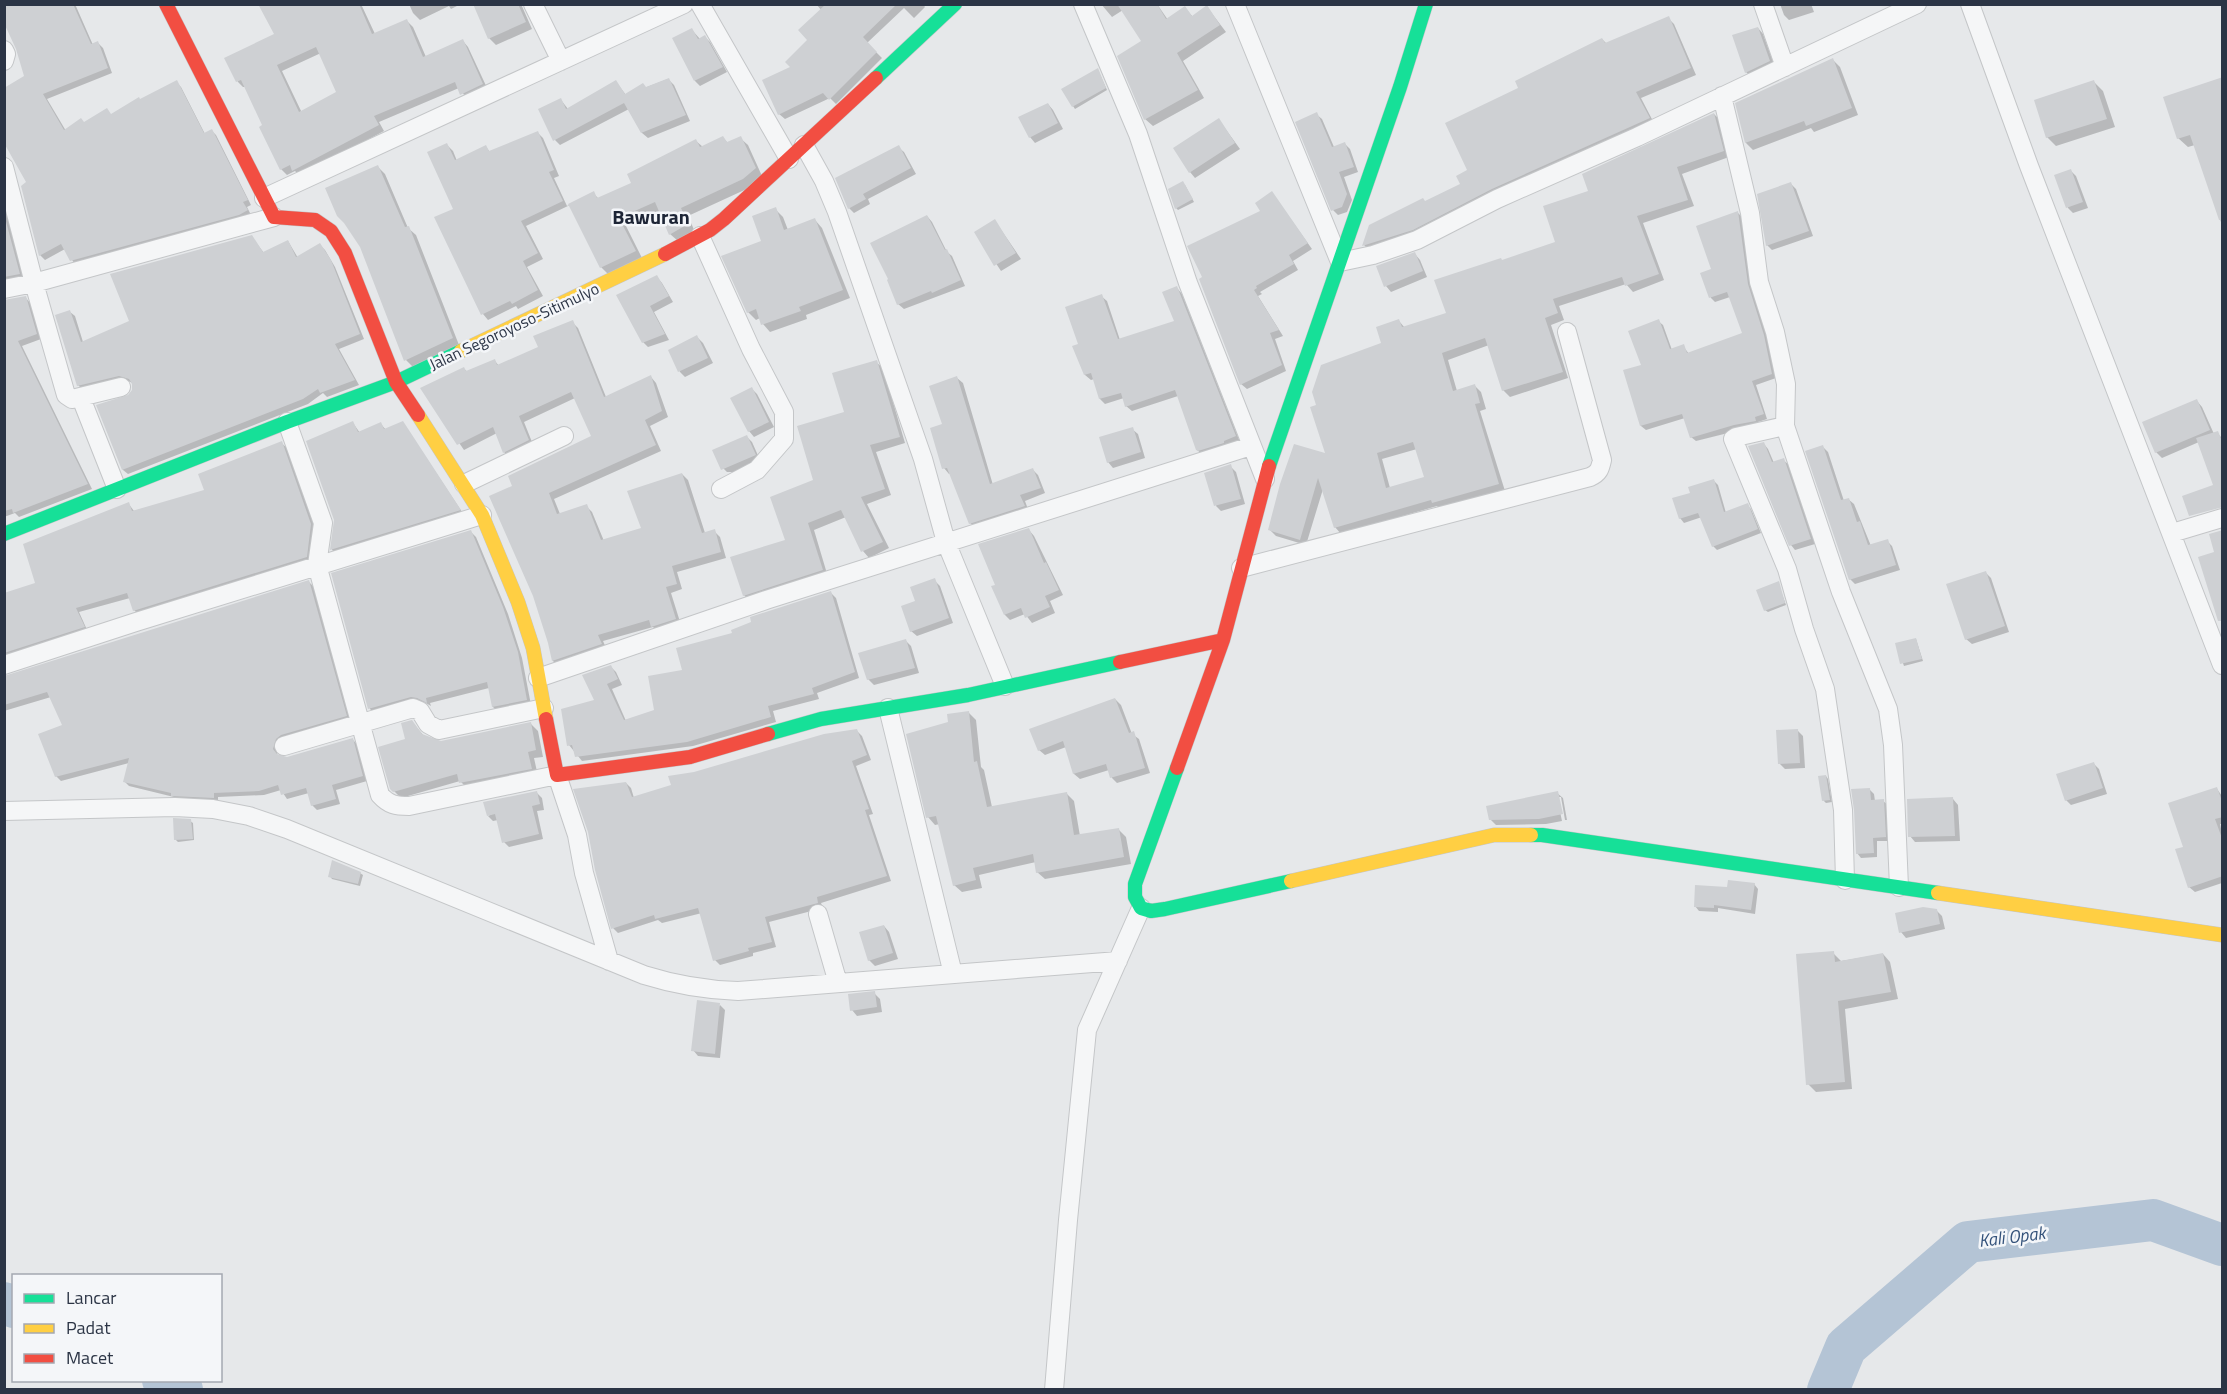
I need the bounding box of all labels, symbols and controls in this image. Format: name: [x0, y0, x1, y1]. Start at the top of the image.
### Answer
district label: Bawuran: [612, 201, 690, 232]
street label: Jalan Segoroyoso-Sitimulyo: [425, 276, 603, 376]
water label: Kali Opak: [1977, 1219, 2049, 1254]
legend: [12, 1274, 222, 1382]
text: Lancar: [66, 1284, 116, 1311]
text: Padat: [66, 1314, 111, 1341]
text: Macet: [66, 1344, 114, 1371]

